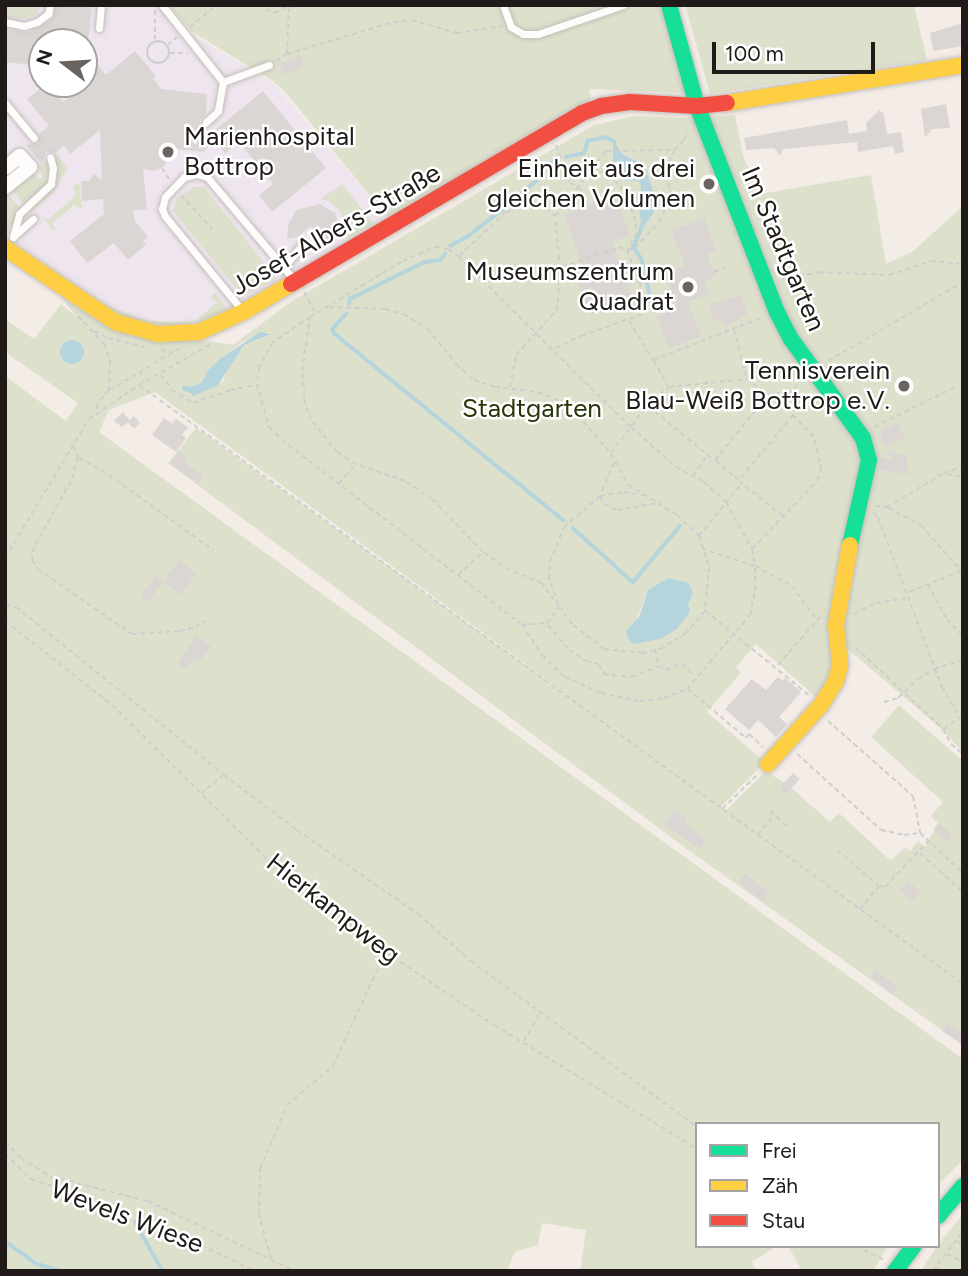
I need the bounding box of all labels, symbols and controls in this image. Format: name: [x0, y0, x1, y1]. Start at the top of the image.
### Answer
north arrow: [28, 28, 98, 98]
scale bar: [716, 28, 879, 72]
text: 100 m: [725, 41, 784, 66]
text: N: [31, 47, 57, 68]
place label: Marienhospital Bottrop: [184, 121, 355, 182]
marker: Marienhospital Bottrop: [158, 142, 178, 162]
place label: Einheit aus drei gleichen Volumen: [487, 153, 695, 214]
street label: Josef-Albers-Straße: [226, 157, 446, 303]
street label: Im Stadtgarten: [734, 162, 832, 336]
marker: Einheit aus drei gleichen Volumen: [701, 176, 717, 192]
place label: Museumszentrum Quadrat: [466, 256, 674, 318]
marker: Museumszentrum Quadrat: [680, 279, 696, 295]
place label: Tennisverein Blau-Weiß Bottrop e.V.: [625, 355, 890, 416]
marker: Tennisverein Blau-Weiß Bottrop e.V.: [896, 378, 912, 394]
park label: Stadtgarten: [462, 393, 602, 425]
street label: Hierkampweg: [260, 847, 406, 971]
legend: [695, 1122, 940, 1248]
text: Frei: [762, 1138, 797, 1163]
text: Zäh: [762, 1173, 798, 1198]
street label: Wevels Wiese: [46, 1174, 208, 1260]
text: Stau: [762, 1208, 805, 1233]

